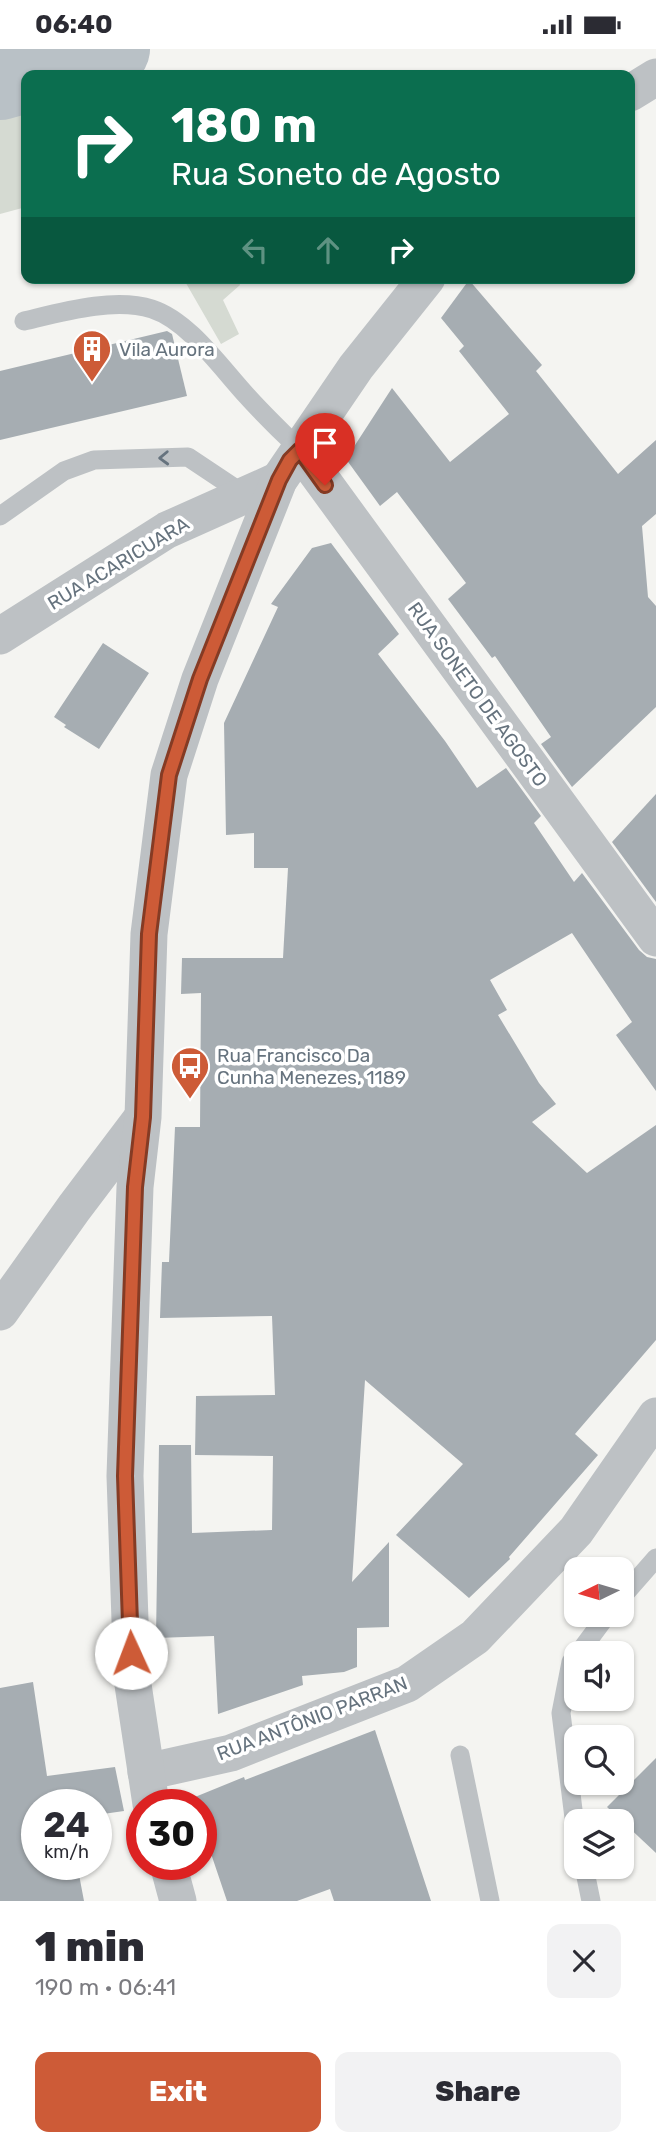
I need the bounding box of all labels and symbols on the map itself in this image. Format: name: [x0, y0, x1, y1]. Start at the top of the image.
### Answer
building icon: Vila Aurora: [71, 328, 113, 383]
place label: Vila Aurora: [119, 338, 215, 361]
pin: [295, 413, 355, 485]
one-way arrow: [158, 450, 169, 465]
street label: RUA ACARICUARA: [43, 512, 193, 615]
street label: RUA SONETO DE AGOSTO: [403, 598, 552, 791]
place label: Rua Francisco Da Cunha Menezes, 1189: [217, 1044, 406, 1089]
bus stop icon: Rua Francisco Da Cunha Menezes, 1189: [169, 1045, 211, 1100]
north arrow: [564, 1557, 634, 1627]
position arrow: [94, 1616, 168, 1690]
street label: RUA ANTÔNIO PARRAN: [214, 1671, 411, 1765]
speed limit sign: 30: [126, 1789, 217, 1880]

